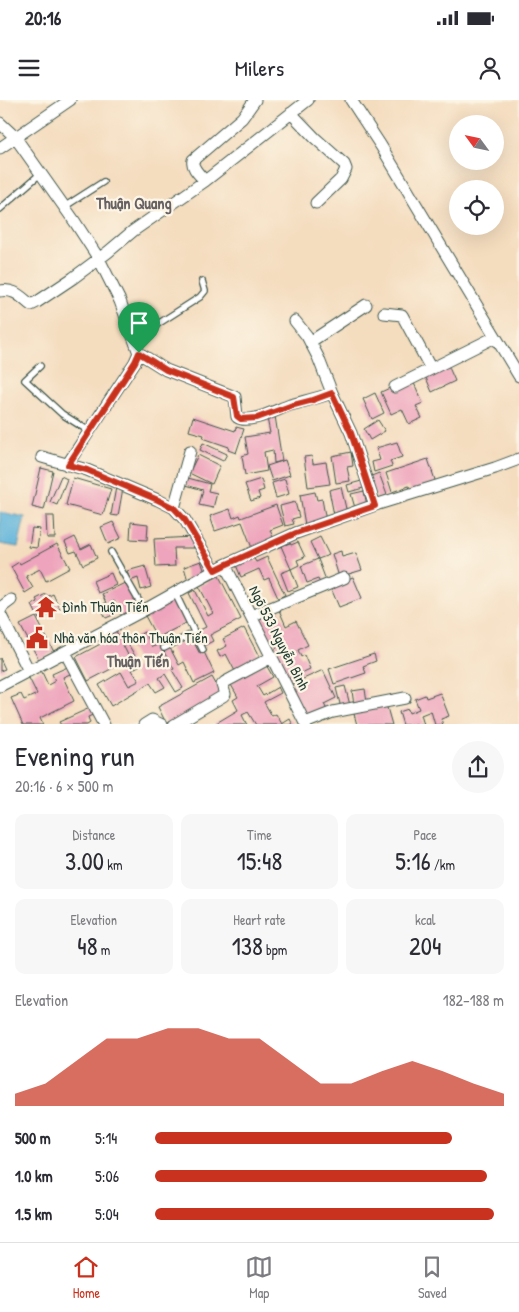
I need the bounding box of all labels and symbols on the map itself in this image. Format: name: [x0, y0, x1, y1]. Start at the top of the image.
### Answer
north arrow: [449, 115, 504, 170]
district label: Thuận Quang: [95, 192, 172, 215]
pin: [118, 302, 160, 353]
street label: Ngõ 533 Nguyễn Bình: [244, 582, 315, 694]
temple icon: Đình Thuận Tiến: [33, 594, 59, 620]
place label: Đình Thuận Tiến: [62, 596, 149, 617]
public building icon: Nhà văn hóa thôn Thuận Tiến: [24, 625, 50, 651]
place label: Nhà văn hóa thôn Thuận Tiến: [54, 627, 208, 648]
district label: Thuận Tiến: [106, 650, 169, 672]

